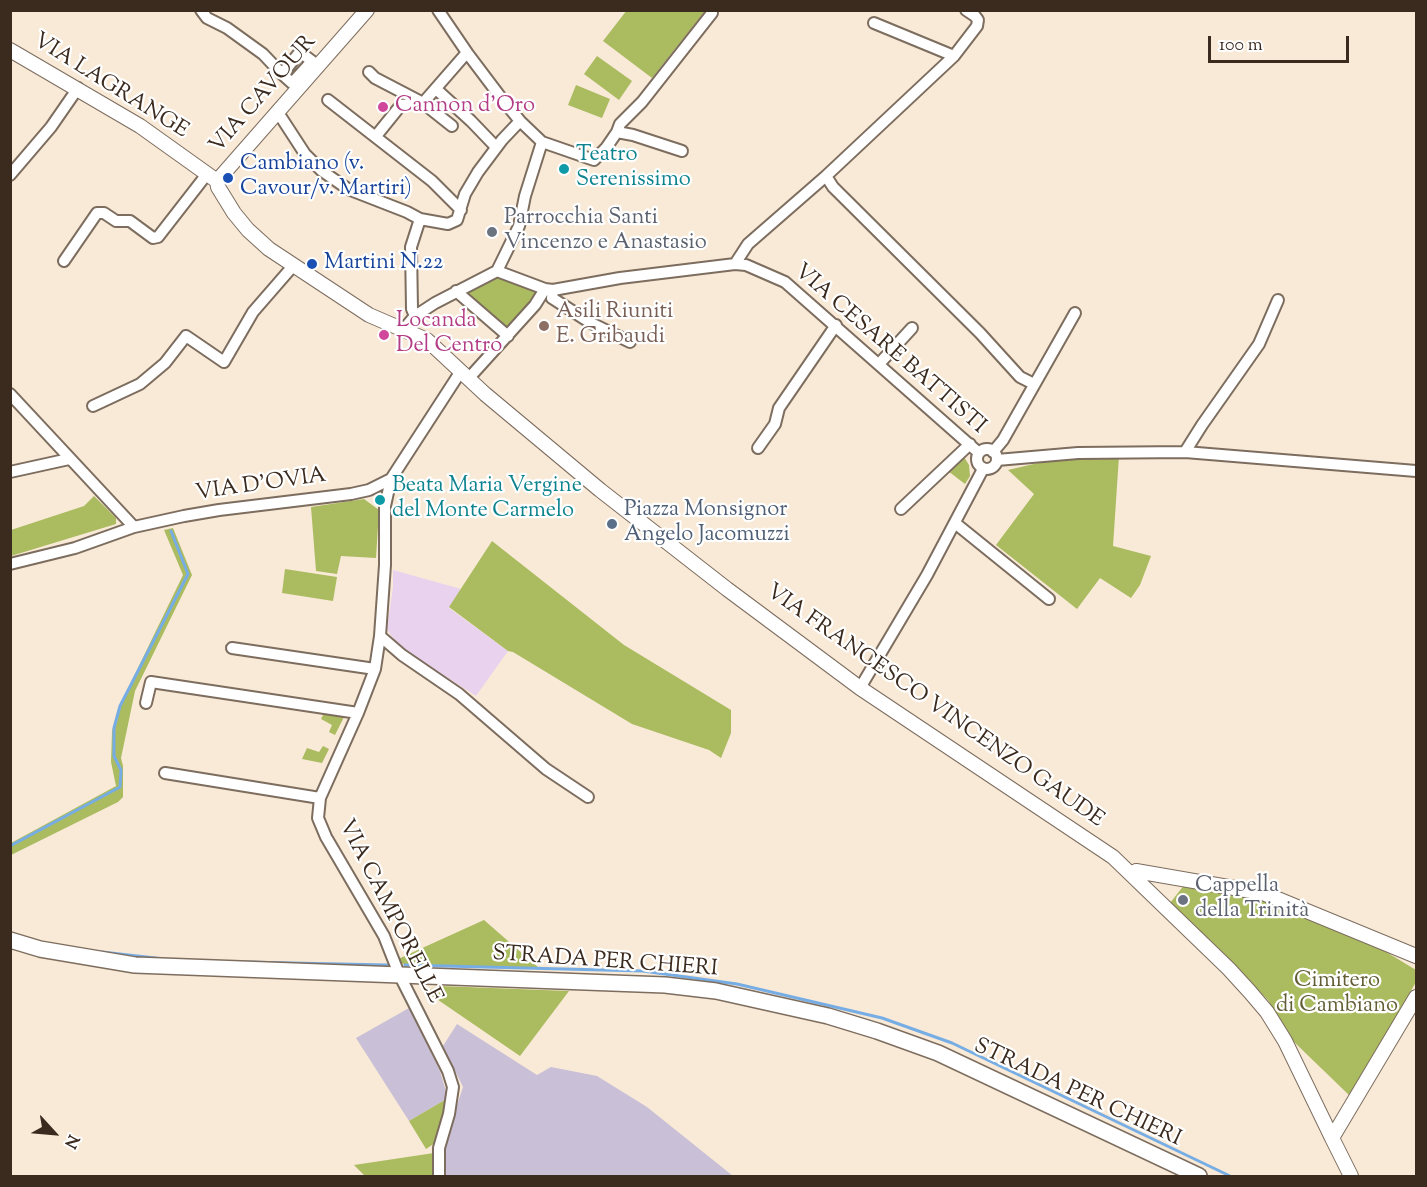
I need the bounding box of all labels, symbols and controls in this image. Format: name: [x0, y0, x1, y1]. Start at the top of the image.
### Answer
scale bar: [1211, 24, 1352, 62]
street label: VIA LAGRANGE: [28, 29, 192, 145]
street label: VIA CAVOUR: [205, 30, 323, 160]
text: 100 m: [1219, 33, 1263, 59]
place label: Cannon d'Oro: [395, 94, 535, 120]
marker: Cannon d'Oro: [376, 100, 390, 114]
place label: Teatro Serenissimo: [576, 143, 691, 194]
place label: Cambiano (v. Cavour/v. Martiri): [240, 152, 412, 204]
marker: Teatro Serenissimo: [557, 162, 571, 176]
marker: Cambiano (v. Cavour/v. Martiri): [221, 171, 235, 185]
place label: Parrocchia Santi Vincenzo e Anastasio: [504, 206, 707, 258]
marker: Parrocchia Santi Vincenzo e Anastasio: [485, 225, 499, 239]
place label: Martini N.22: [324, 251, 443, 277]
marker: Martini N.22: [305, 257, 319, 271]
street label: VIA CESARE BATTISTI: [788, 259, 990, 441]
place label: Asili Riuniti E. Gribaudi: [556, 300, 673, 352]
place label: Locanda Del Centro: [396, 309, 502, 360]
marker: Asili Riuniti E. Gribaudi: [537, 319, 551, 333]
marker: Locanda Del Centro: [377, 328, 391, 342]
street label: VIA D'OVIA: [194, 464, 328, 508]
place label: Beata Maria Vergine del Monte Carmelo: [392, 474, 582, 526]
marker: Beata Maria Vergine del Monte Carmelo: [373, 493, 387, 507]
place label: Piazza Monsignor Angelo Jacomuzzi: [624, 498, 790, 550]
marker: Piazza Monsignor Angelo Jacomuzzi: [605, 517, 619, 531]
street label: VIA FRANCESCO VINCENZO GAUDE: [760, 580, 1108, 834]
street label: VIA CAMPORELLE: [331, 816, 447, 1008]
place label: Cappella della Trinità: [1195, 874, 1309, 926]
marker: Cappella della Trinità: [1176, 893, 1190, 907]
street label: STRADA PER CHIERI: [491, 942, 719, 984]
park label: Cimitero di Cambiano: [1276, 969, 1398, 1020]
street label: STRADA PER CHIERI: [969, 1034, 1185, 1154]
north arrow: [24, 1103, 84, 1163]
text: N: [57, 1130, 84, 1152]

